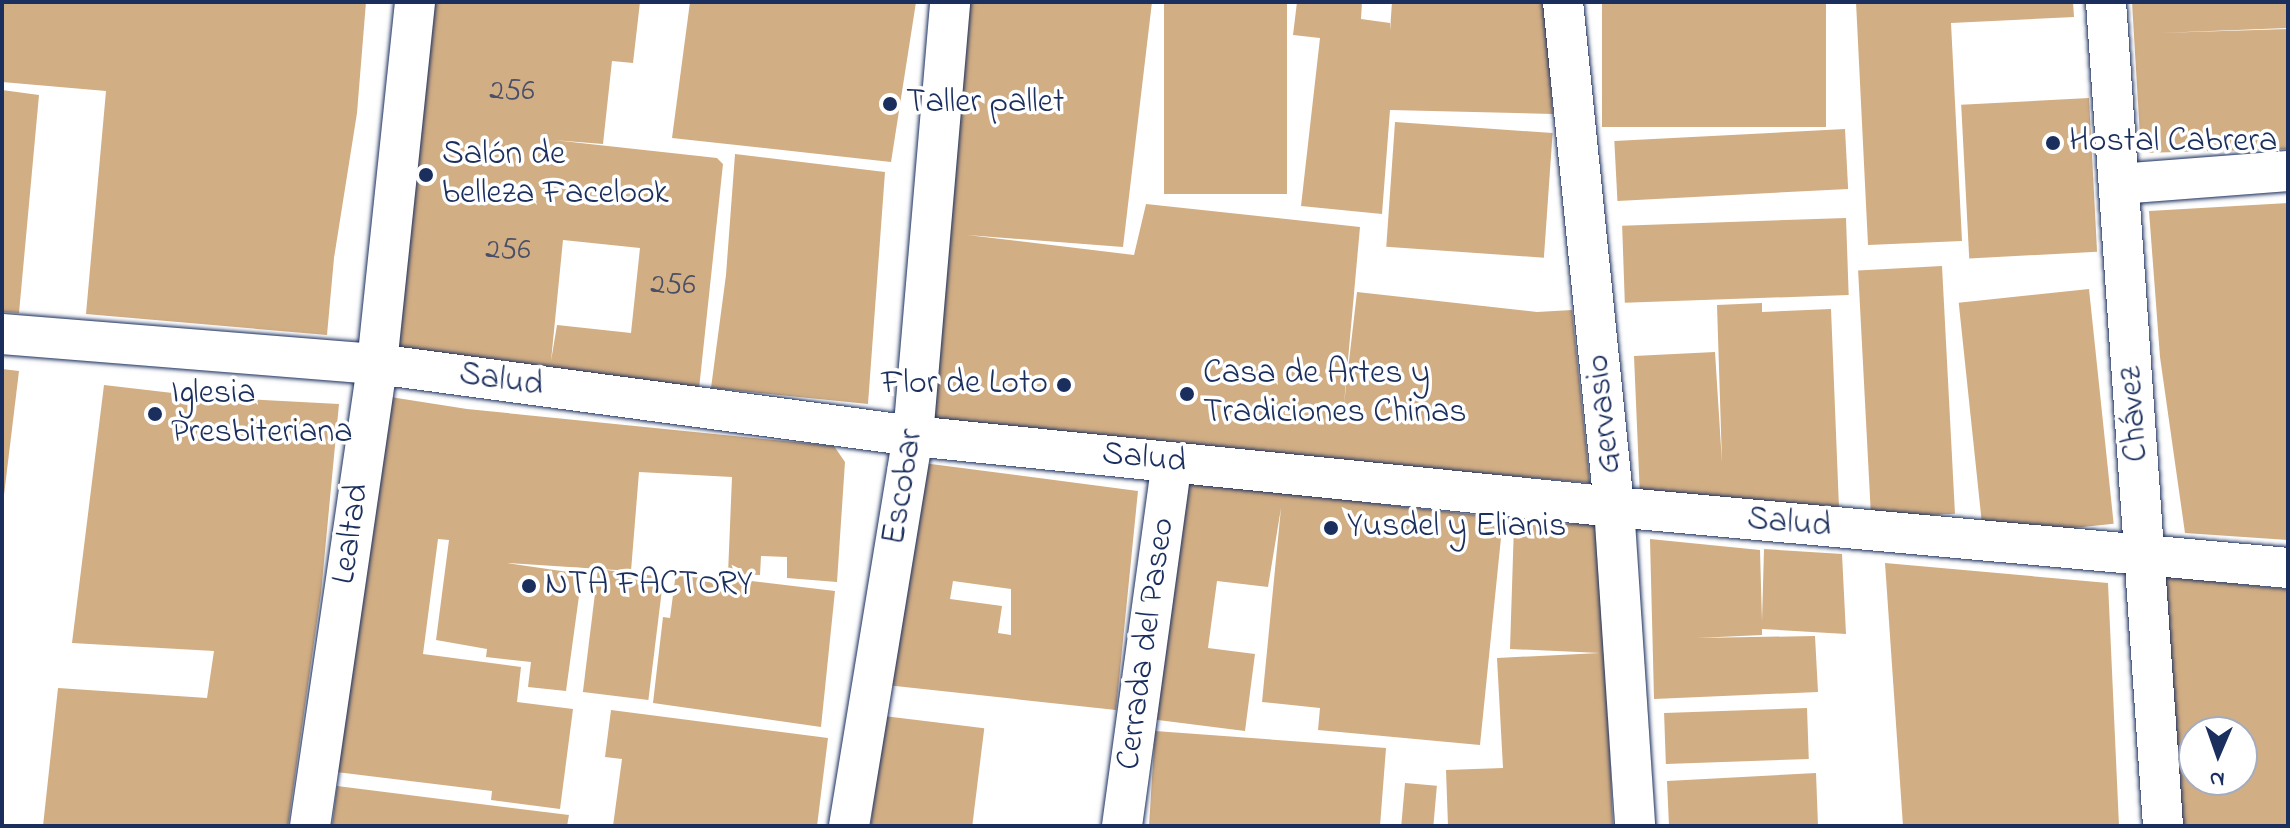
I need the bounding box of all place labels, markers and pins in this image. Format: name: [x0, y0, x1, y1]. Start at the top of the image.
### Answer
place label: Taller pallet: [906, 84, 1064, 124]
marker: Taller pallet: [881, 95, 899, 113]
place label: Hostal Cabrera: [2069, 123, 2277, 163]
marker: Hostal Cabrera: [2044, 134, 2062, 152]
place label: Salón de belleza Facelook: [442, 135, 669, 214]
marker: Salón de belleza Facelook: [417, 166, 435, 184]
place label: Casa de Artes y Tradiciones Chinas: [1203, 354, 1467, 434]
place label: Flor de Loto: [881, 365, 1048, 405]
place label: Iglesia Presbiteriana: [171, 374, 353, 454]
marker: Flor de Loto: [1055, 376, 1073, 394]
marker: Casa de Artes y Tradiciones Chinas: [1178, 385, 1196, 403]
marker: Iglesia Presbiteriana: [146, 405, 164, 423]
place label: Yusdel y Elianis: [1347, 508, 1566, 548]
marker: Yusdel y Elianis: [1322, 519, 1340, 537]
place label: NTA FACTORY: [545, 566, 753, 606]
marker: NTA FACTORY: [520, 577, 538, 595]

